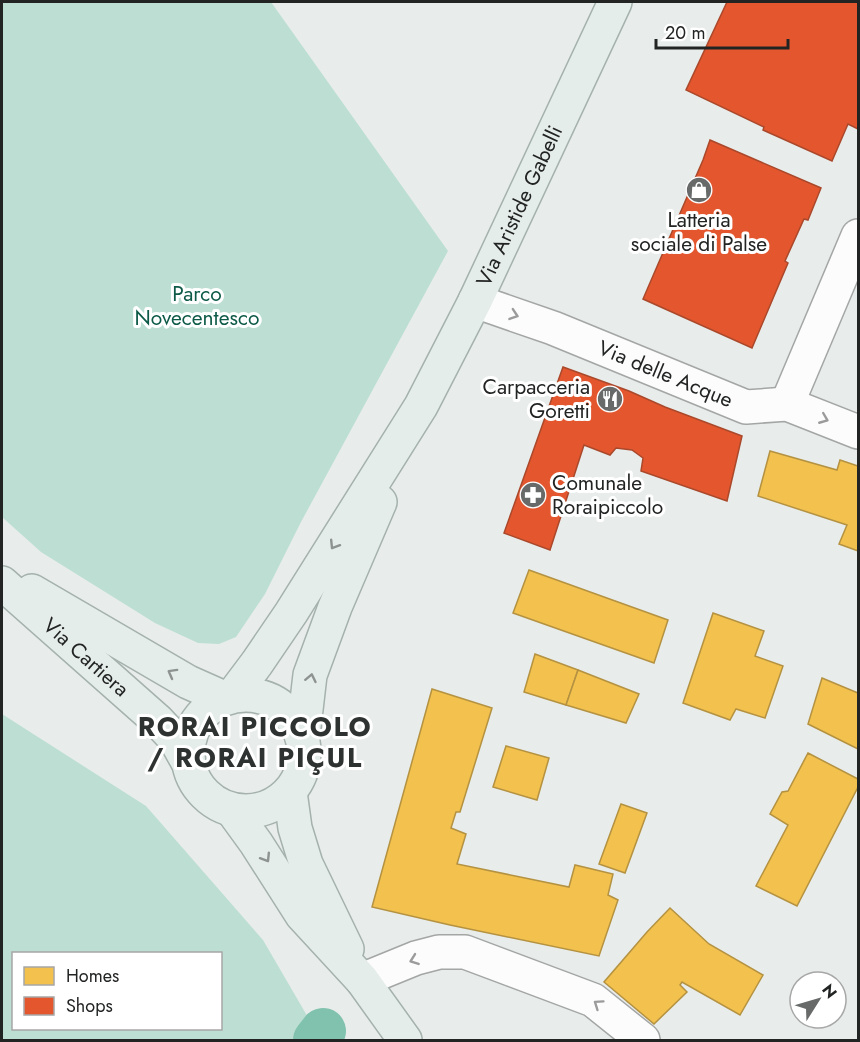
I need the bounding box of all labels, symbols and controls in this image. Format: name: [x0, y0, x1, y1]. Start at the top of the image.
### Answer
scale bar: [656, 12, 788, 50]
text: 20 m: [665, 20, 705, 46]
street label: Via Aristide Gabelli: [469, 120, 570, 291]
shop icon: Latteria sociale di Palse: [684, 175, 714, 205]
place label: Latteria sociale di Palse: [631, 205, 767, 259]
park label: Parco Novecentesco: [135, 279, 259, 333]
one-way arrow: [508, 307, 519, 320]
street label: Via delle Acque: [593, 333, 737, 415]
place label: Carpacceria Goretti: [483, 372, 590, 426]
restaurant icon: Carpacceria Goretti: [595, 384, 625, 414]
one-way arrow: [818, 412, 829, 424]
place label: Comunale Roraipiccolo: [552, 468, 663, 522]
pharmacy icon: Comunale Roraipiccolo: [518, 480, 548, 510]
one-way arrow: [330, 538, 341, 549]
street label: Via Cartiera: [36, 611, 136, 704]
one-way arrow: [167, 669, 178, 680]
one-way arrow: [303, 673, 316, 683]
district label: RORAI PICCOLO / RORAI PIÇUL: [138, 707, 372, 777]
one-way arrow: [258, 852, 270, 862]
legend: [12, 952, 222, 1030]
one-way arrow: [410, 952, 420, 965]
text: Homes: [66, 963, 119, 989]
north arrow: [788, 970, 848, 1030]
text: N: [817, 979, 843, 1003]
text: Shops: [66, 993, 113, 1019]
one-way arrow: [593, 1000, 604, 1011]

